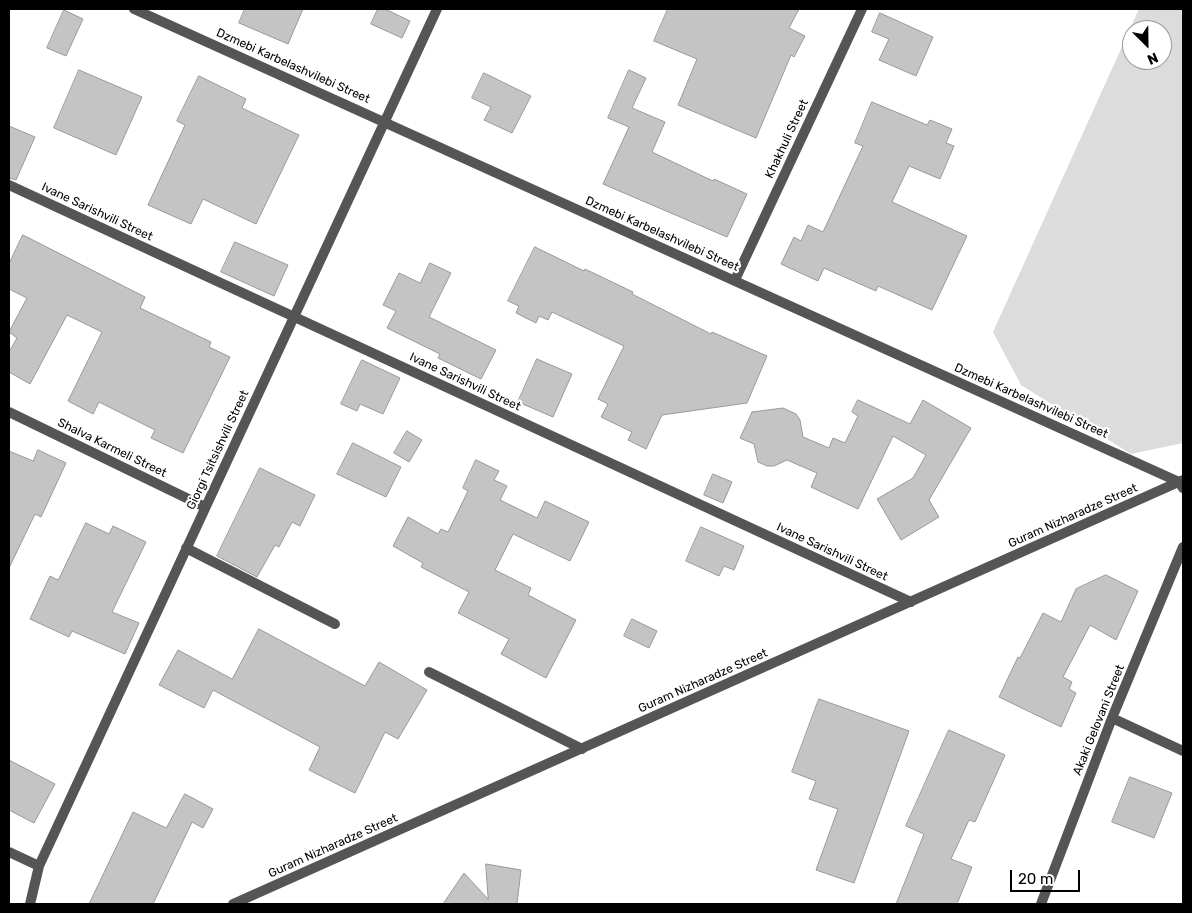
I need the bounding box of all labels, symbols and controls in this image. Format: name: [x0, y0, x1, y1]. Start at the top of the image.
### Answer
north arrow: [1122, 20, 1172, 70]
street label: Dzmebi Karbelashvilebi Street: [214, 26, 372, 106]
text: N: [1145, 49, 1161, 68]
street label: Khakhuli Street: [762, 97, 812, 181]
street label: Ivane Sarishvili Street: [39, 180, 155, 244]
street label: Dzmebi Karbelashvilebi Street: [583, 194, 741, 274]
street label: Ivane Sarishvili Street: [407, 350, 523, 414]
street label: Dzmebi Karbelashvilebi Street: [952, 361, 1110, 441]
street label: Giorgi Tsitsishvili Street: [184, 388, 252, 512]
street label: Shalva Karmeli Street: [55, 415, 169, 481]
street label: Guram Nizharadze Street: [1006, 481, 1140, 551]
street label: Ivane Sarishvili Street: [774, 520, 890, 584]
street label: Guram Nizharadze Street: [636, 646, 770, 716]
street label: Akaki Gelovani Street: [1070, 663, 1128, 777]
street label: Guram Nizharadze Street: [266, 811, 400, 881]
scale bar: [1012, 860, 1082, 892]
text: 20 m: [1018, 870, 1053, 888]

